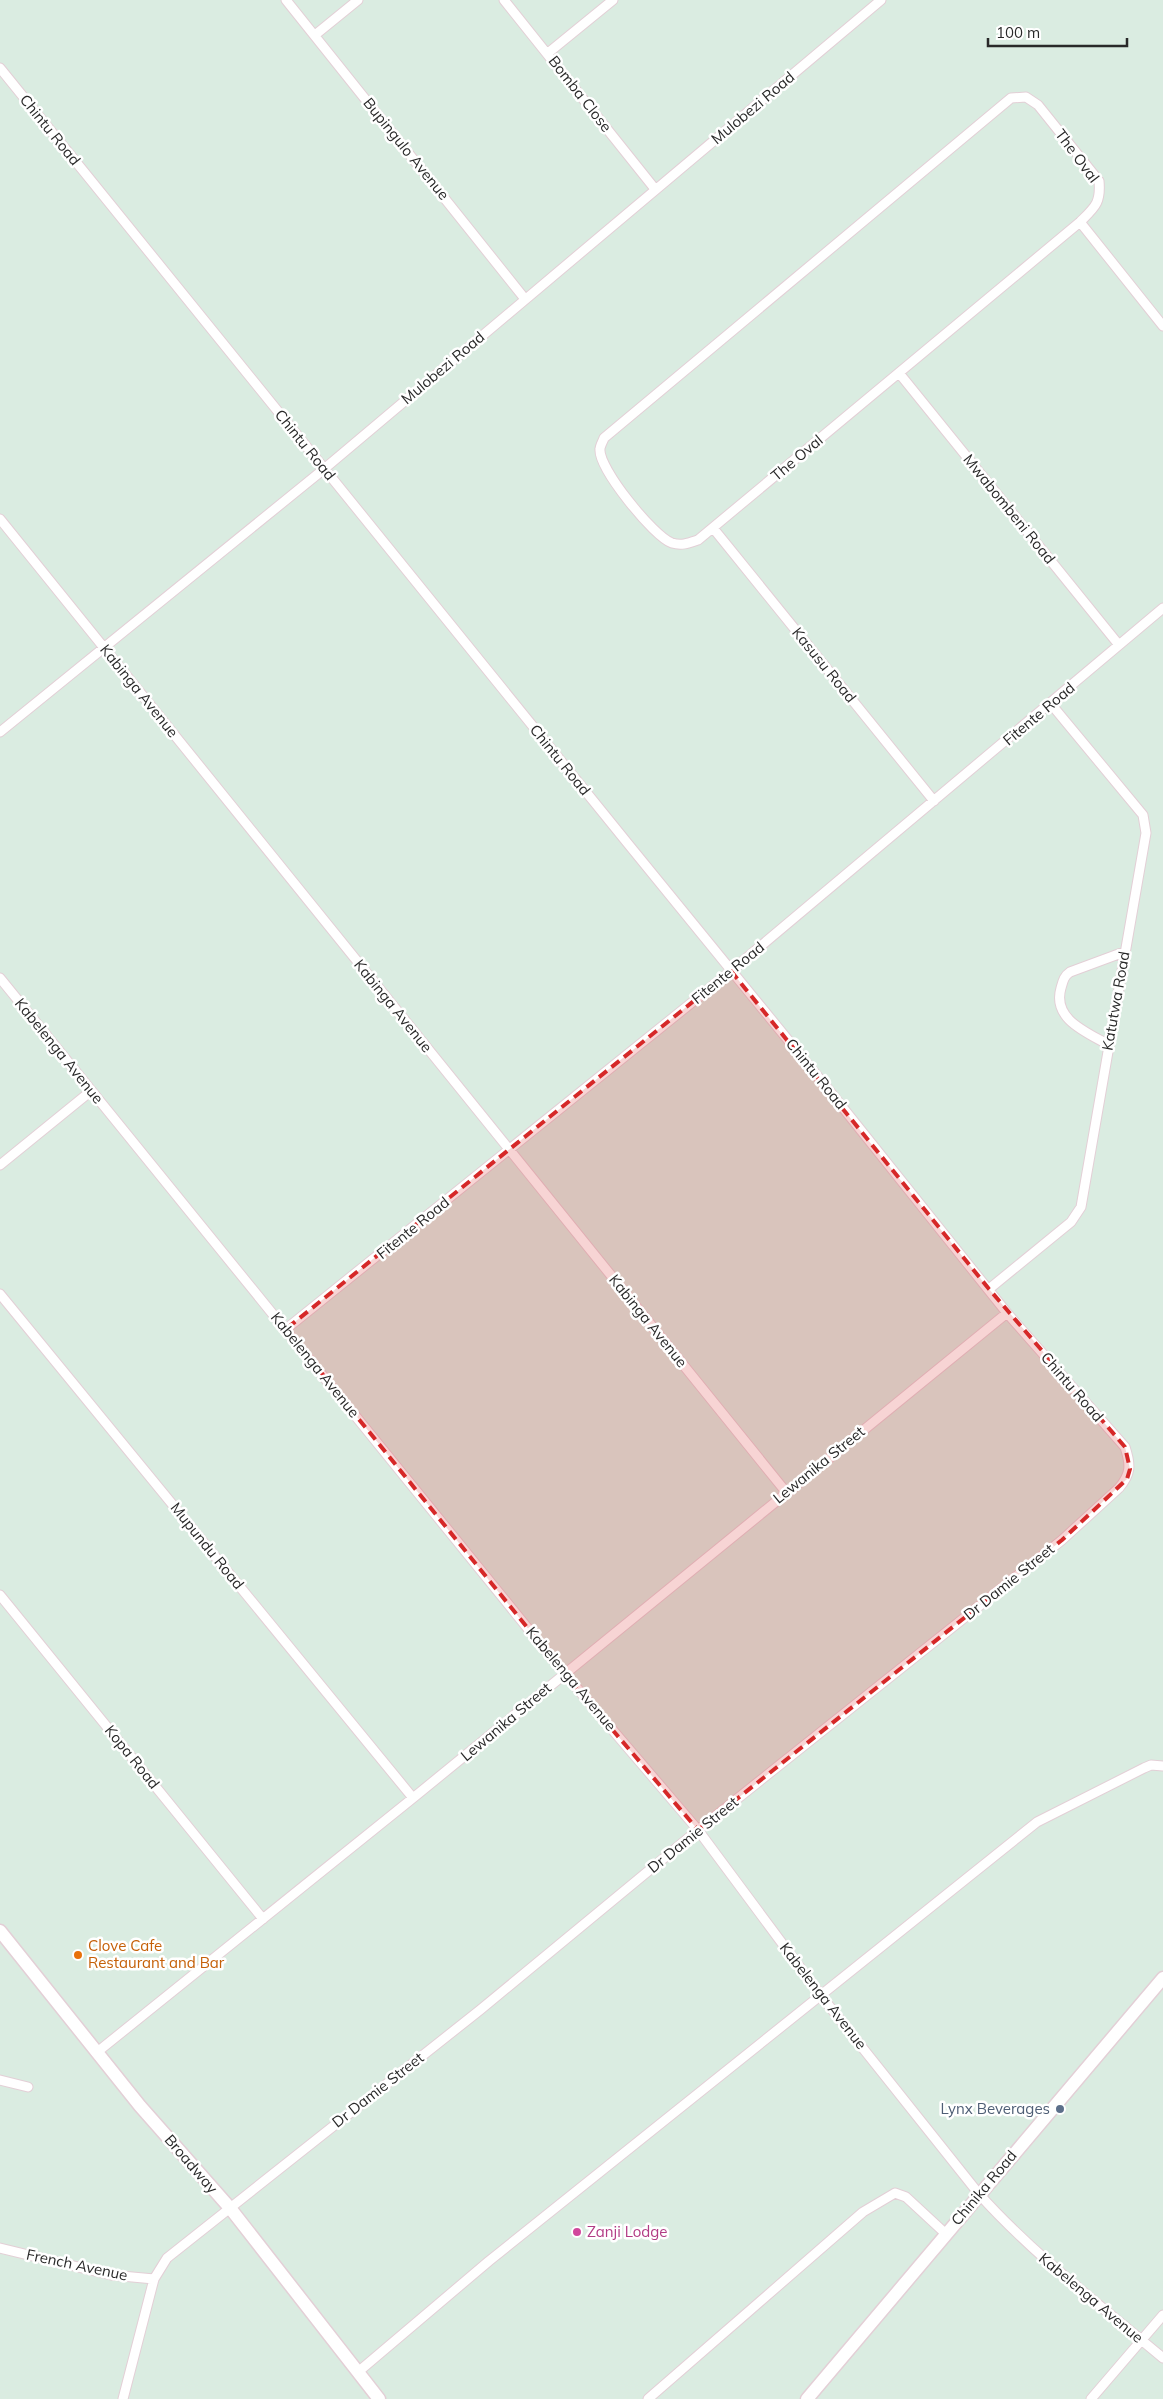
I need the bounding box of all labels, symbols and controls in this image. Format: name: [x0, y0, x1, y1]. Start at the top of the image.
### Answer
scale bar: [988, 15, 1127, 47]
text: 100 m: [996, 23, 1040, 42]
street label: Bomba Close: [545, 52, 616, 136]
street label: Mulobezi Road: [707, 67, 798, 148]
street label: Chintu Road: [16, 90, 85, 169]
street label: Bupingulo Avenue: [359, 94, 453, 204]
street label: The Oval: [1051, 125, 1104, 186]
street label: Mulobezi Road: [397, 327, 488, 408]
street label: Chintu Road: [271, 405, 340, 484]
street label: The Oval: [767, 430, 826, 485]
street label: Mwabombeni Road: [959, 450, 1059, 567]
street label: Kasusu Road: [788, 623, 861, 706]
street label: Kabinga Avenue: [96, 640, 183, 741]
street label: Fitente Road: [999, 678, 1079, 749]
street label: Chintu Road: [526, 720, 595, 799]
street label: Fitente Road: [687, 937, 768, 1008]
street label: Katutwa Road: [1097, 950, 1134, 1052]
street label: Kabinga Avenue: [350, 955, 437, 1056]
street label: Kabelenga Avenue: [11, 994, 108, 1107]
street label: Chintu Road: [782, 1034, 851, 1113]
street label: Fitente Road: [372, 1192, 453, 1263]
street label: Kabinga Avenue: [605, 1270, 692, 1371]
street label: Kabelenga Avenue: [267, 1308, 364, 1421]
street label: Chintu Road: [1037, 1348, 1108, 1425]
street label: Lewanika Street: [769, 1422, 868, 1507]
street label: Mupundu Road: [167, 1498, 248, 1593]
street label: Dr Damie Street: [960, 1539, 1058, 1624]
street label: Kabelenga Avenue: [522, 1623, 621, 1735]
street label: Lewanika Street: [456, 1678, 555, 1765]
street label: Kopa Road: [101, 1721, 164, 1792]
street label: Dr Damie Street: [644, 1792, 742, 1877]
place label: Clove Cafe Restaurant and Bar: [88, 1936, 225, 1972]
street label: Kabelenga Avenue: [776, 1938, 871, 2053]
marker: Clove Cafe Restaurant and Bar: [72, 1949, 84, 1961]
street label: Dr Damie Street: [328, 2048, 427, 2131]
place label: Lynx Beverages: [940, 2099, 1050, 2118]
marker: Lynx Beverages: [1054, 2103, 1066, 2115]
street label: Broadway: [161, 2130, 222, 2197]
street label: Chinika Road: [947, 2146, 1021, 2229]
place label: Zanji Lodge: [587, 2222, 668, 2241]
marker: Zanji Lodge: [571, 2226, 583, 2238]
street label: French Avenue: [25, 2245, 129, 2285]
street label: Kabelenga Avenue: [1035, 2248, 1147, 2347]

